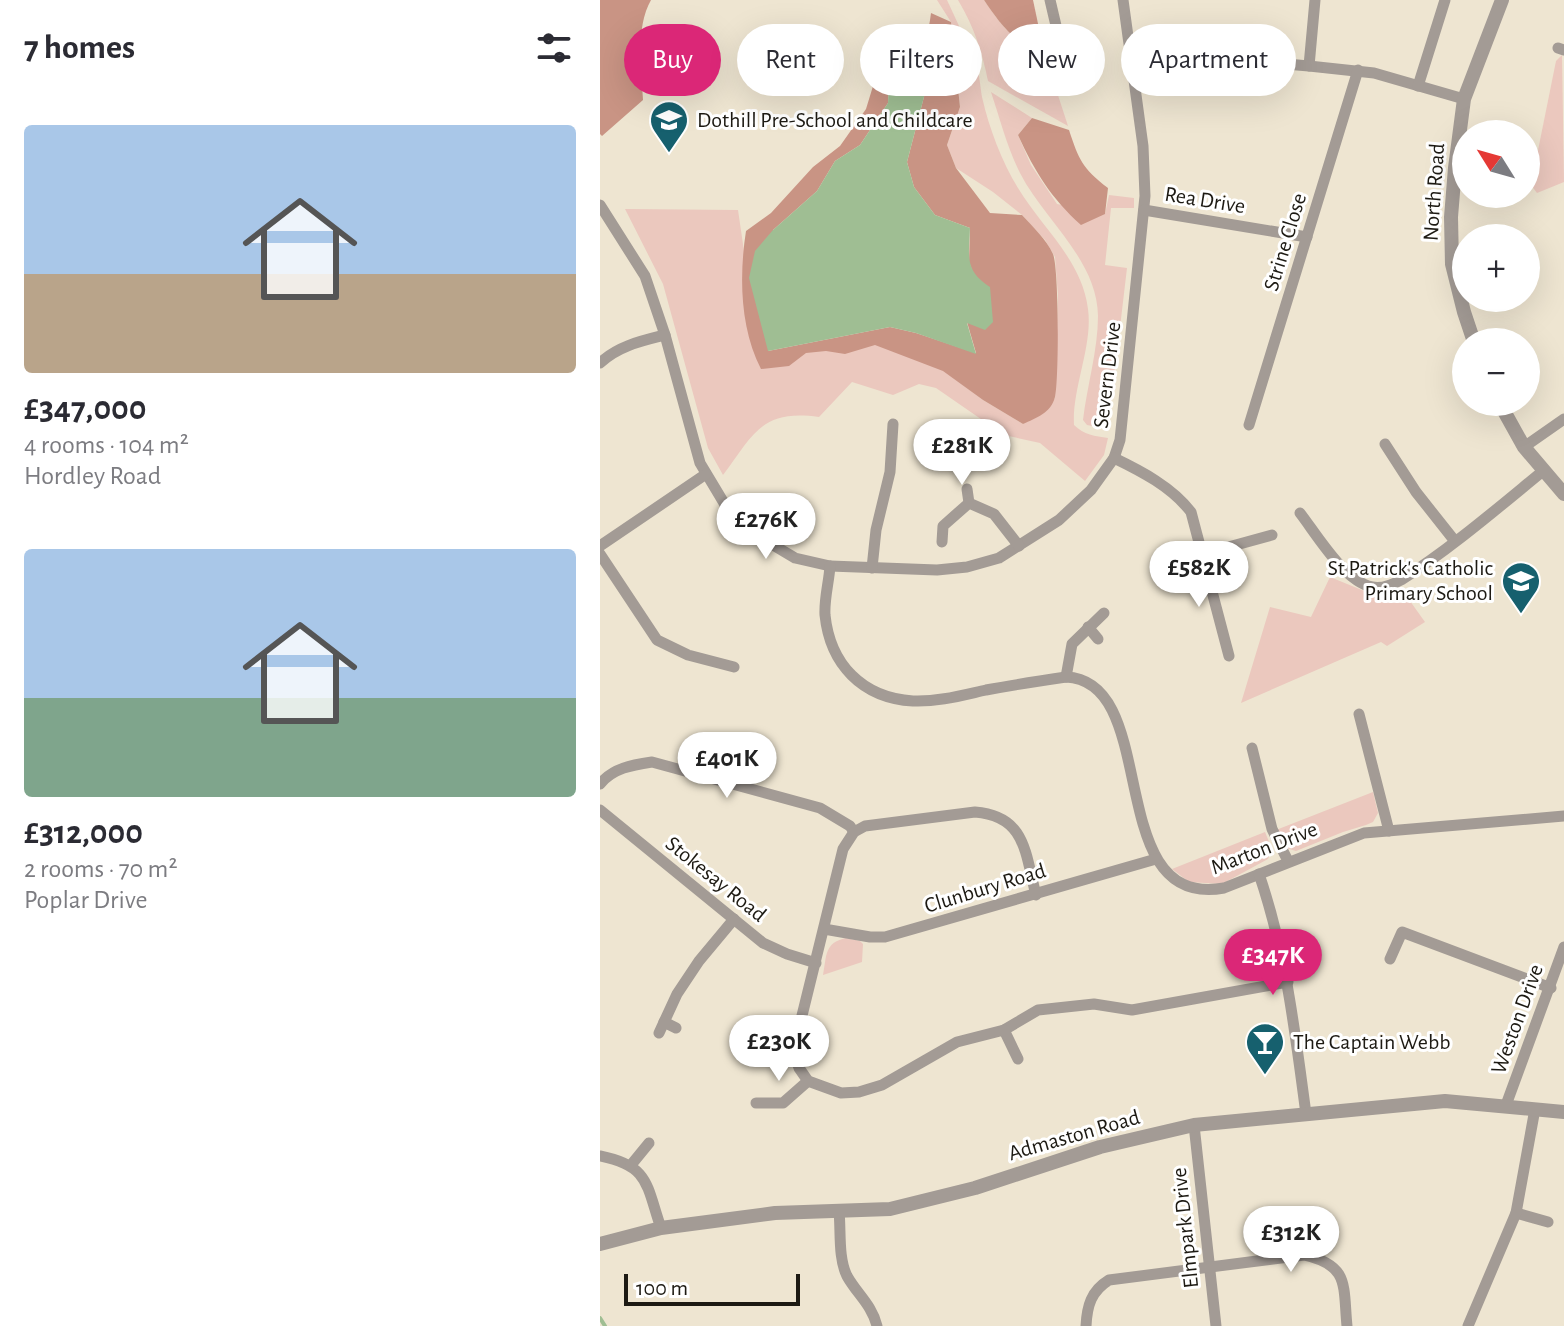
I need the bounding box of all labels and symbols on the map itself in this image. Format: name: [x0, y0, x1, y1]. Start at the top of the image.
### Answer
school or university icon: Dothill Pre-School and Childcare: [648, 99, 690, 154]
place label: Dothill Pre-School and Childcare: [697, 109, 973, 131]
north arrow: [1452, 120, 1540, 208]
street label: North Road: [1420, 142, 1448, 242]
street label: Rea Drive: [1163, 183, 1247, 217]
street label: Strine Close: [1260, 191, 1310, 293]
street label: Severn Drive: [1090, 321, 1124, 429]
pin: £281K: [906, 419, 1018, 487]
pin: £276K: [710, 493, 822, 561]
pin: £582K: [1143, 541, 1255, 609]
place label: St Patrick's Catholic Primary School: [1327, 557, 1494, 604]
school or university icon: St Patrick's Catholic Primary School: [1500, 560, 1542, 615]
pin: £401K: [671, 732, 783, 800]
street label: Marton Drive: [1208, 818, 1320, 878]
street label: Stokesay Road: [661, 832, 771, 926]
street label: Clunbury Road: [922, 859, 1048, 917]
pin: £347K: [1217, 929, 1329, 997]
street label: Weston Drive: [1487, 961, 1547, 1077]
pin: £230K: [723, 1015, 835, 1083]
bar icon: The Captain Webb: [1244, 1021, 1286, 1076]
place label: The Captain Webb: [1293, 1031, 1451, 1053]
street label: Admaston Road: [1006, 1106, 1142, 1164]
street label: Elmpark Drive: [1168, 1167, 1202, 1289]
pin: £312K: [1235, 1206, 1347, 1274]
scale bar: [624, 1270, 800, 1306]

